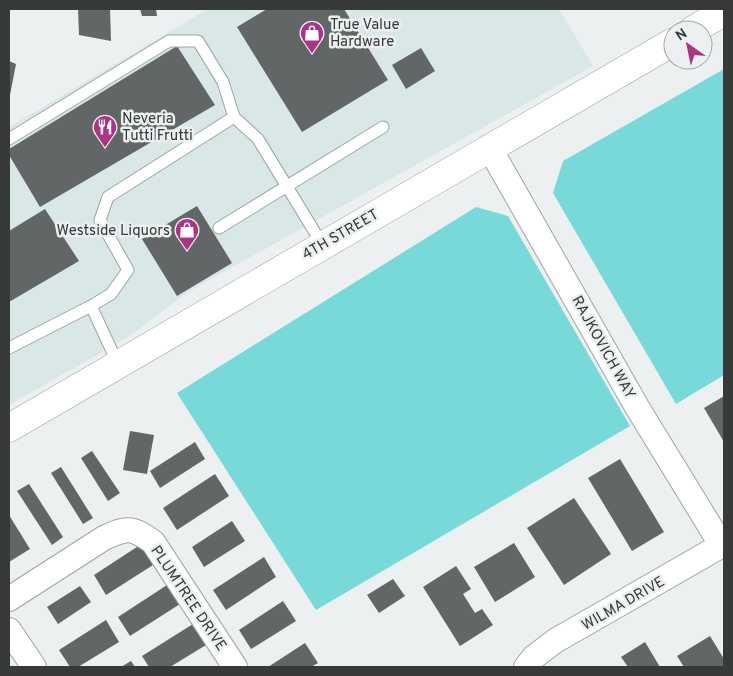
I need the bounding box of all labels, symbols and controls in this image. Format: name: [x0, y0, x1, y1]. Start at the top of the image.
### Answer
place label: True Value Hardware: [330, 16, 399, 52]
shop icon: True Value Hardware: [299, 20, 325, 54]
north arrow: [663, 20, 713, 70]
text: N: [673, 25, 691, 45]
place label: Neveria Tutti Frutti: [122, 110, 193, 146]
restaurant icon: Neveria Tutti Frutti: [92, 114, 118, 148]
street label: 4TH STREET: [299, 206, 383, 265]
shop icon: Westside Liquors: [174, 217, 200, 251]
place label: Westside Liquors: [56, 222, 170, 241]
street label: RAJKOVICH WAY: [566, 293, 639, 403]
street label: PLUMTREE DRIVE: [146, 543, 230, 655]
street label: WILMA DRIVE: [579, 573, 669, 636]

